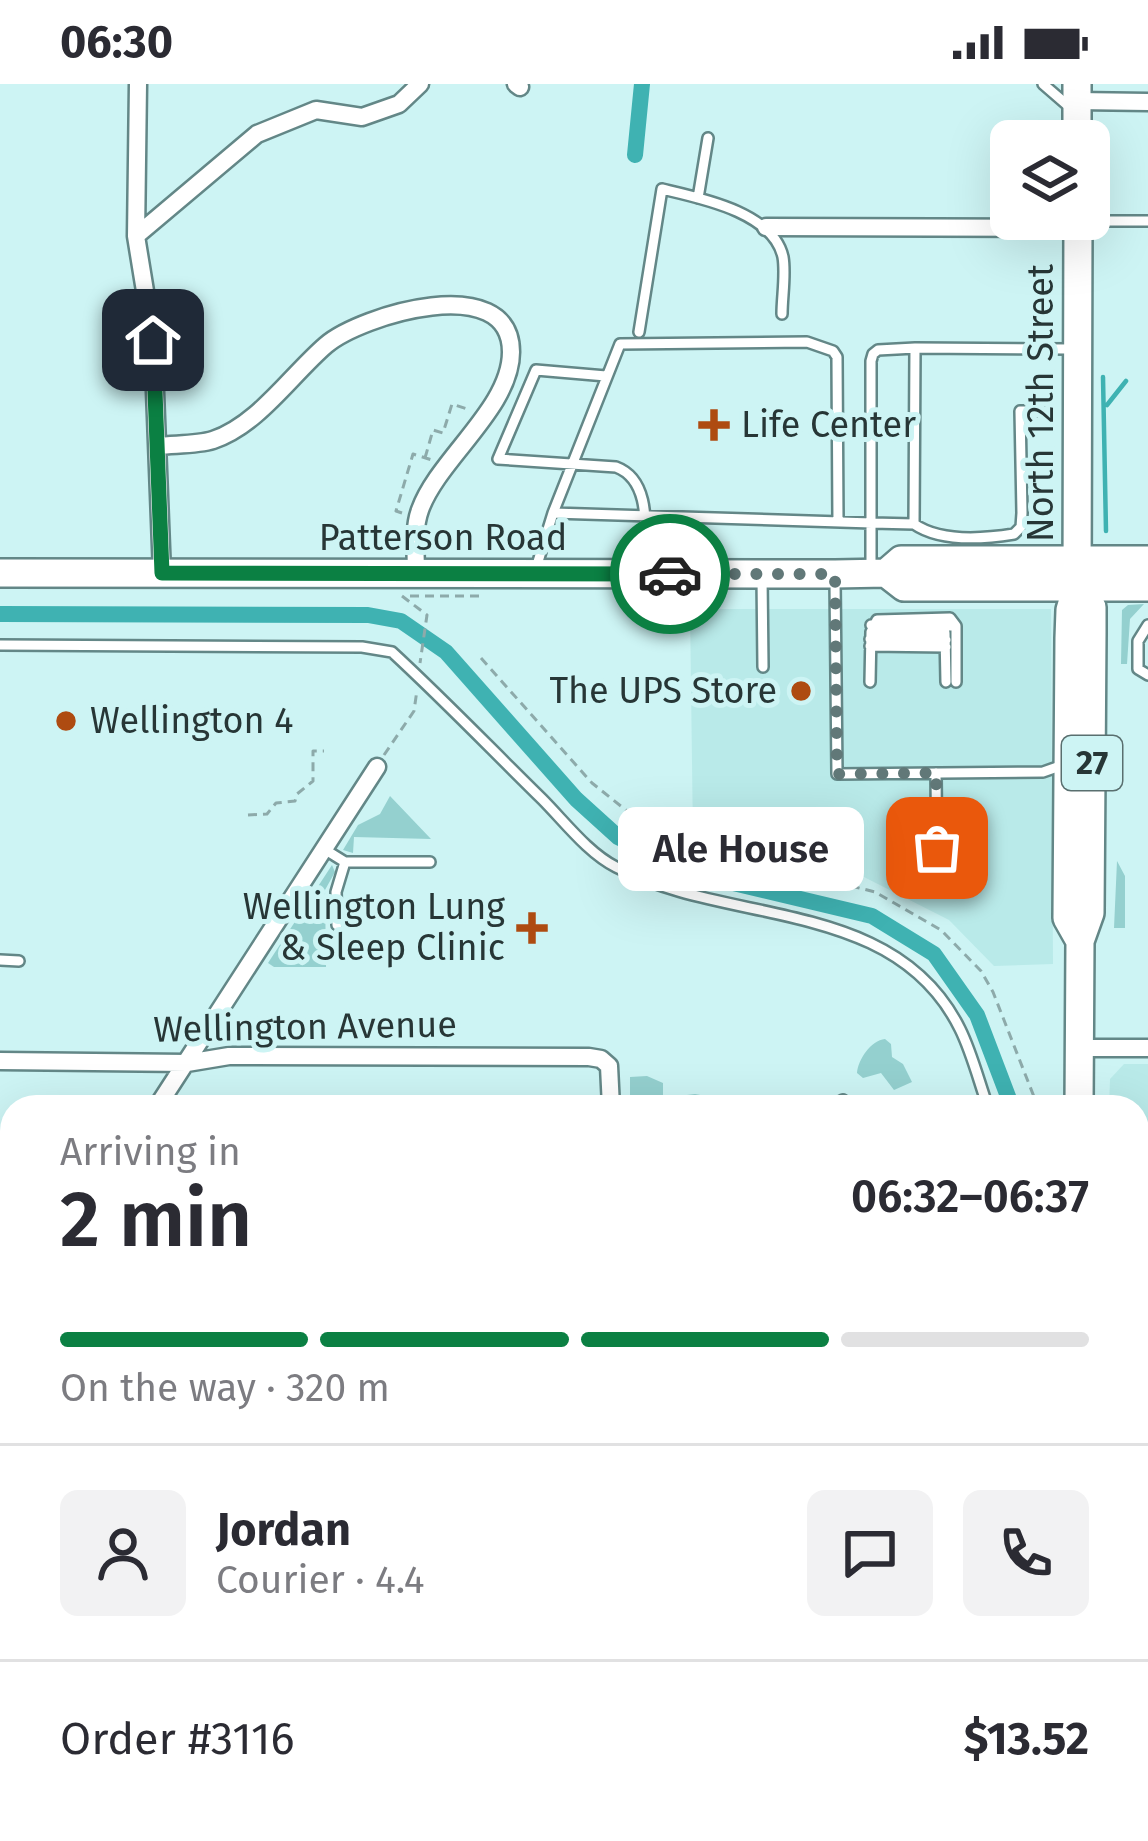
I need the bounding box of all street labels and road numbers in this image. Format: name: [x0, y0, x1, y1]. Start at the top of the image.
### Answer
street label: North 12th Street: [1019, 264, 1063, 542]
street label: Patterson Road: [319, 516, 567, 560]
road number: 27: [1062, 736, 1122, 790]
street label: Wellington Avenue: [153, 1002, 457, 1052]

